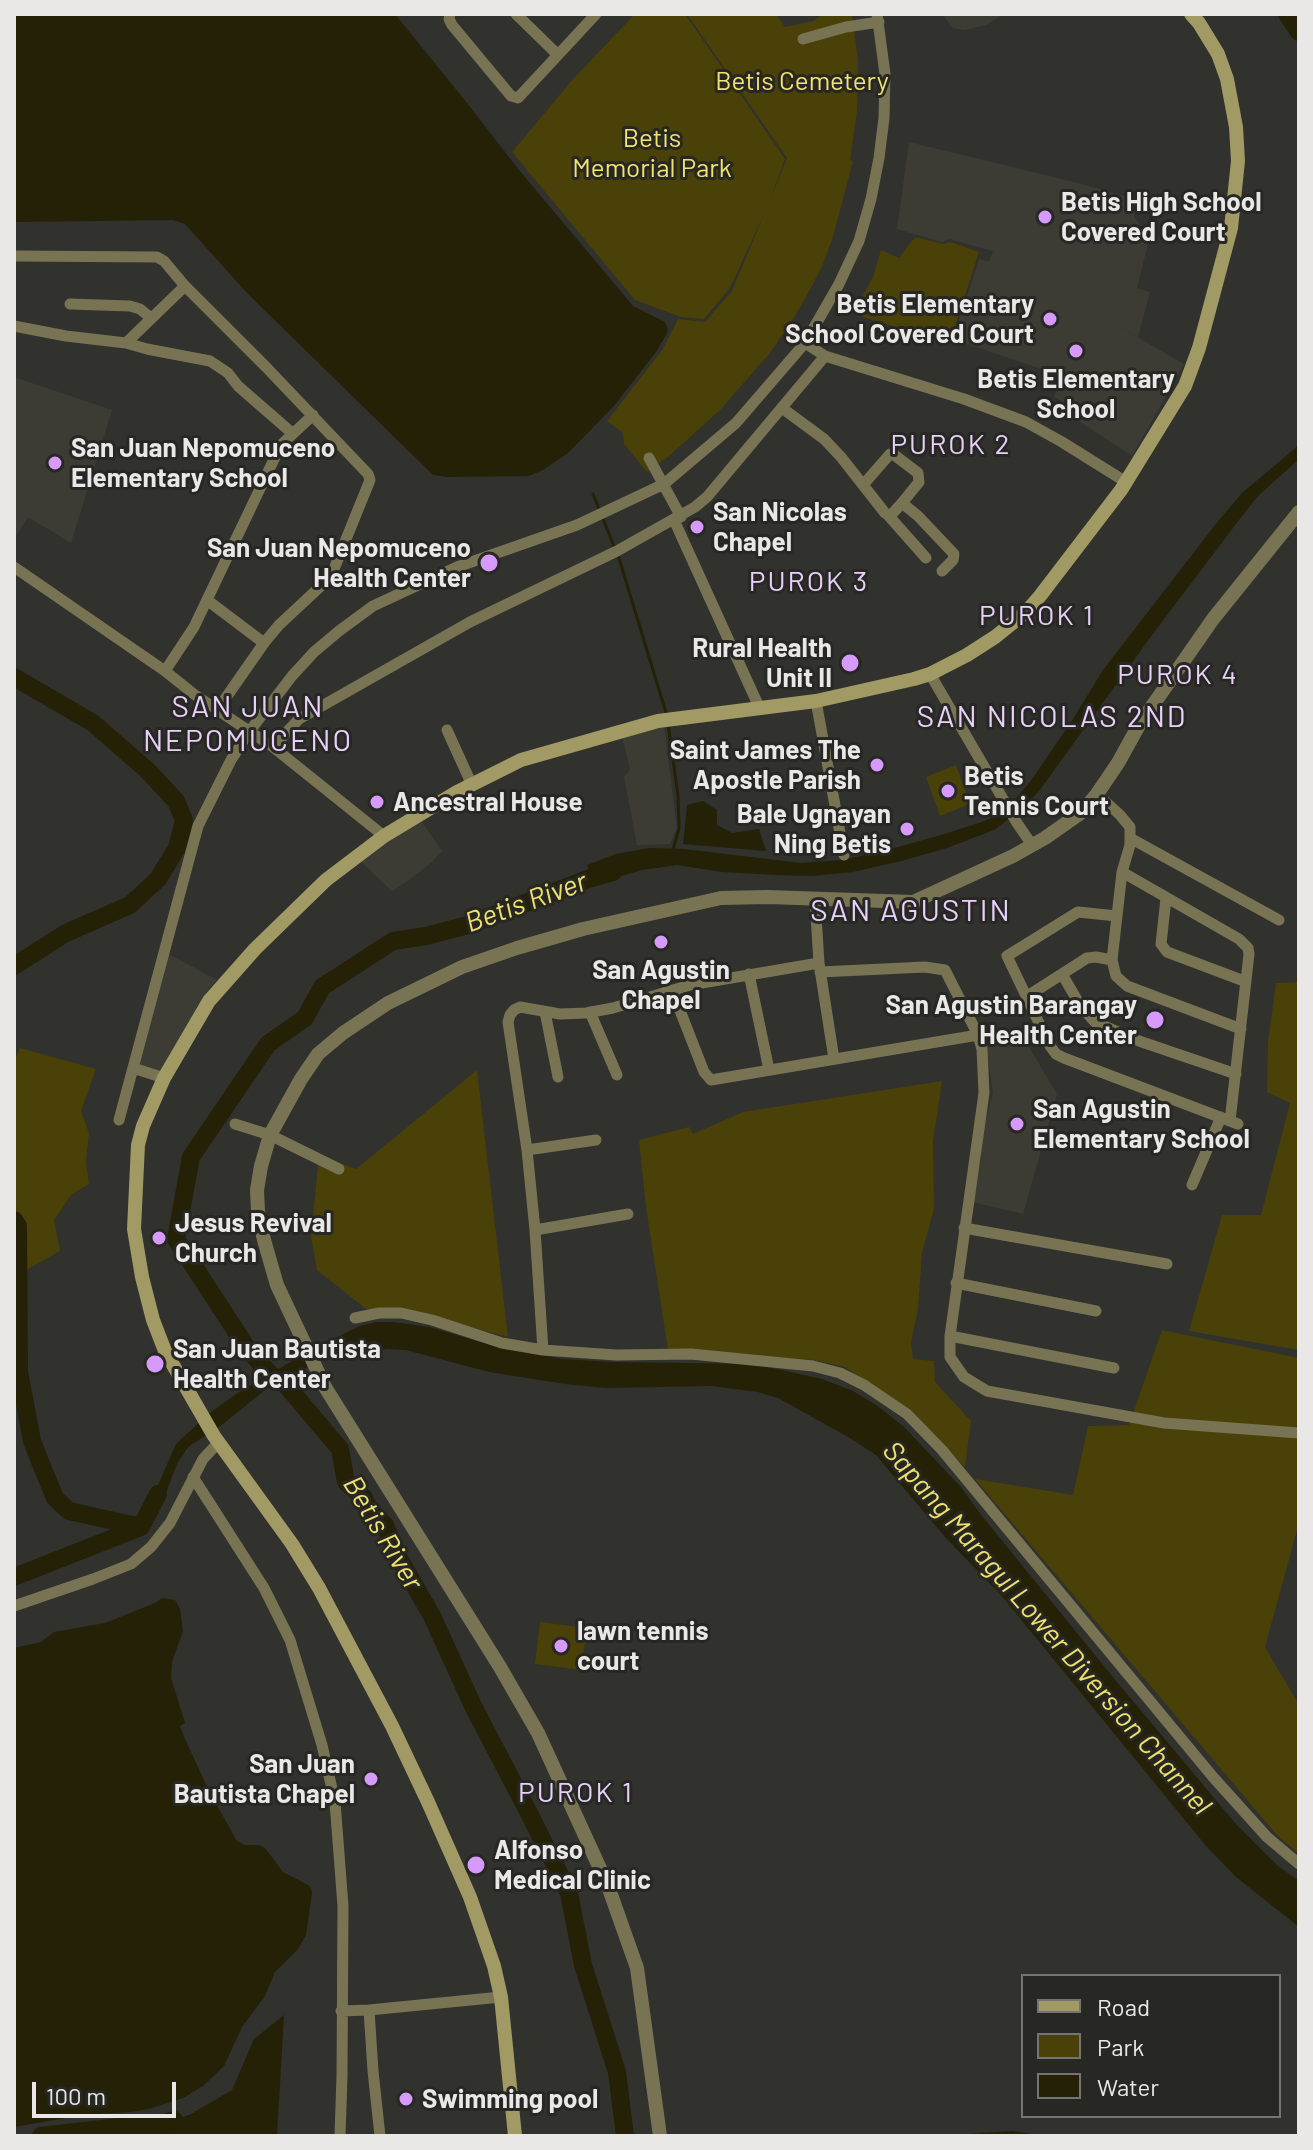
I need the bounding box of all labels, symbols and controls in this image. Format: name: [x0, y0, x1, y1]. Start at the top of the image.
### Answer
park label: Betis Cemetery: [715, 65, 889, 97]
park label: Betis Memorial Park: [572, 122, 732, 184]
place label: Betis High School Covered Court: [1061, 186, 1261, 248]
marker: Betis High School Covered Court: [1036, 208, 1054, 226]
place label: Betis Elementary School Covered Court: [785, 288, 1034, 350]
marker: Betis Elementary School Covered Court: [1041, 310, 1059, 328]
marker: Betis Elementary School: [1067, 342, 1085, 360]
place label: Betis Elementary School: [977, 363, 1175, 424]
district label: PUROK 2: [891, 428, 1011, 462]
place label: San Juan Nepomuceno Elementary School: [71, 432, 335, 494]
marker: San Juan Nepomuceno Elementary School: [46, 454, 64, 472]
place label: San Nicolas Chapel: [713, 496, 847, 558]
marker: San Nicolas Chapel: [688, 518, 706, 536]
place label: San Juan Nepomuceno Health Center: [207, 532, 471, 594]
marker: San Juan Nepomuceno Health Center: [478, 552, 500, 574]
district label: PUROK 3: [749, 565, 869, 599]
district label: PUROK 1: [979, 599, 1095, 633]
place label: Rural Health Unit II: [692, 632, 832, 694]
marker: Rural Health Unit II: [839, 652, 861, 674]
district label: PUROK 4: [1117, 658, 1239, 692]
district label: SAN JUAN NEPOMUCENO: [143, 689, 353, 760]
district label: SAN NICOLAS 2ND: [917, 699, 1187, 735]
place label: Saint James The Apostle Parish: [670, 734, 861, 796]
marker: Saint James The Apostle Parish: [868, 756, 886, 774]
place label: Betis Tennis Court: [964, 760, 1109, 822]
marker: Betis Tennis Court: [939, 782, 957, 800]
place label: Ancestral House: [393, 786, 583, 818]
marker: Ancestral House: [368, 793, 386, 811]
place label: Bale Ugnayan Ning Betis: [737, 798, 891, 860]
marker: Bale Ugnayan Ning Betis: [898, 820, 916, 838]
water label: Betis River: [461, 864, 591, 940]
district label: SAN AGUSTIN: [810, 893, 1012, 929]
marker: San Agustin Chapel: [652, 933, 670, 951]
place label: San Agustin Chapel: [592, 954, 730, 1016]
place label: San Agustin Barangay Health Center: [886, 989, 1137, 1050]
marker: San Agustin Barangay Health Center: [1144, 1009, 1166, 1031]
place label: San Agustin Elementary School: [1033, 1093, 1250, 1154]
marker: San Agustin Elementary School: [1008, 1115, 1026, 1133]
place label: Jesus Revival Church: [175, 1207, 332, 1268]
marker: Jesus Revival Church: [150, 1229, 168, 1247]
place label: San Juan Bautista Health Center: [173, 1333, 381, 1394]
marker: San Juan Bautista Health Center: [144, 1353, 166, 1375]
water label: Sapang Maragul Lower Diversion Channel: [876, 1434, 1218, 1822]
water label: Betis River: [336, 1470, 430, 1596]
place label: lawn tennis court: [577, 1615, 709, 1676]
marker: lawn tennis court: [552, 1637, 570, 1655]
place label: San Juan Bautista Chapel: [174, 1748, 355, 1810]
marker: San Juan Bautista Chapel: [362, 1770, 380, 1788]
district label: PUROK 1: [518, 1776, 634, 1810]
place label: Alfonso Medical Clinic: [494, 1834, 651, 1896]
marker: Alfonso Medical Clinic: [465, 1854, 487, 1876]
legend: [1021, 1974, 1281, 2118]
text: Road: [1097, 1992, 1150, 2021]
text: Park: [1097, 2032, 1144, 2061]
scale bar: [36, 2066, 180, 2116]
text: Water: [1097, 2072, 1159, 2101]
text: 100 m: [46, 2081, 106, 2110]
place label: Swimming pool: [422, 2083, 598, 2115]
marker: Swimming pool: [397, 2090, 415, 2108]

